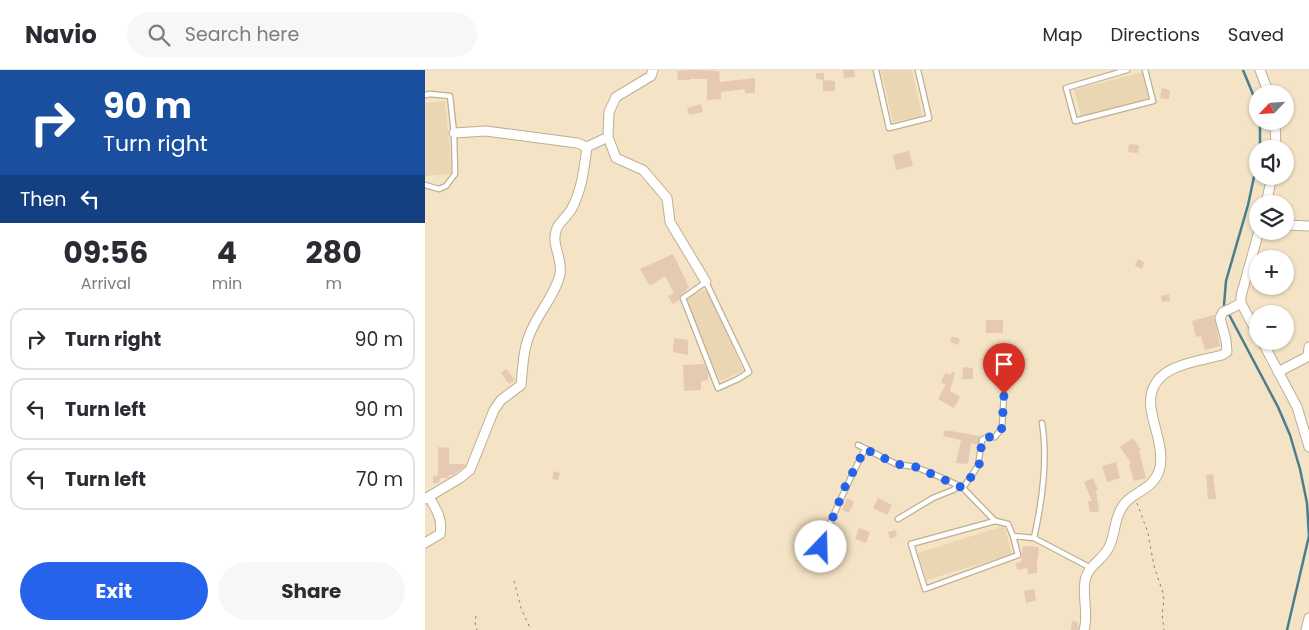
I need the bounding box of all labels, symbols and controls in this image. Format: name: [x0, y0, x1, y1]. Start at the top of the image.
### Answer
search box: [127, 12, 477, 57]
text: Navio: [25, 18, 97, 51]
icon: search: [145, 21, 173, 49]
text: Search here: [185, 21, 299, 48]
text: Map: [1043, 22, 1082, 47]
text: Directions: [1110, 22, 1200, 47]
text: Saved: [1228, 22, 1284, 47]
text: 90 m: [103, 81, 192, 130]
north arrow: [1249, 85, 1294, 130]
map controls: [1249, 85, 1294, 350]
icon: right: [20, 90, 85, 155]
text: Turn right: [103, 128, 208, 159]
button: sound: [1249, 140, 1294, 185]
icon: left: [76, 185, 104, 213]
text: Then: [20, 186, 66, 213]
button: layers: [1249, 195, 1294, 240]
text: 09:56: [63, 231, 148, 274]
text: 4: [217, 231, 237, 274]
text: 280: [306, 231, 362, 274]
button: +: [1249, 250, 1294, 295]
text: Arrival: [81, 272, 131, 295]
text: min: [212, 272, 242, 295]
text: m: [325, 272, 342, 295]
button: −: [1249, 305, 1294, 350]
icon: right: [22, 325, 50, 353]
text: Turn right: [65, 326, 161, 353]
text: 90 m: [354, 326, 403, 353]
pin: [983, 343, 1025, 394]
icon: arrive: [990, 350, 1018, 378]
icon: left: [22, 395, 50, 423]
text: Turn left: [65, 396, 146, 423]
text: 90 m: [354, 396, 403, 423]
icon: left: [22, 465, 50, 493]
text: Turn left: [65, 466, 146, 493]
text: 70 m: [356, 466, 403, 493]
position arrow: [794, 520, 846, 572]
button: Exit: [20, 562, 208, 620]
button: Share: [218, 562, 405, 620]

